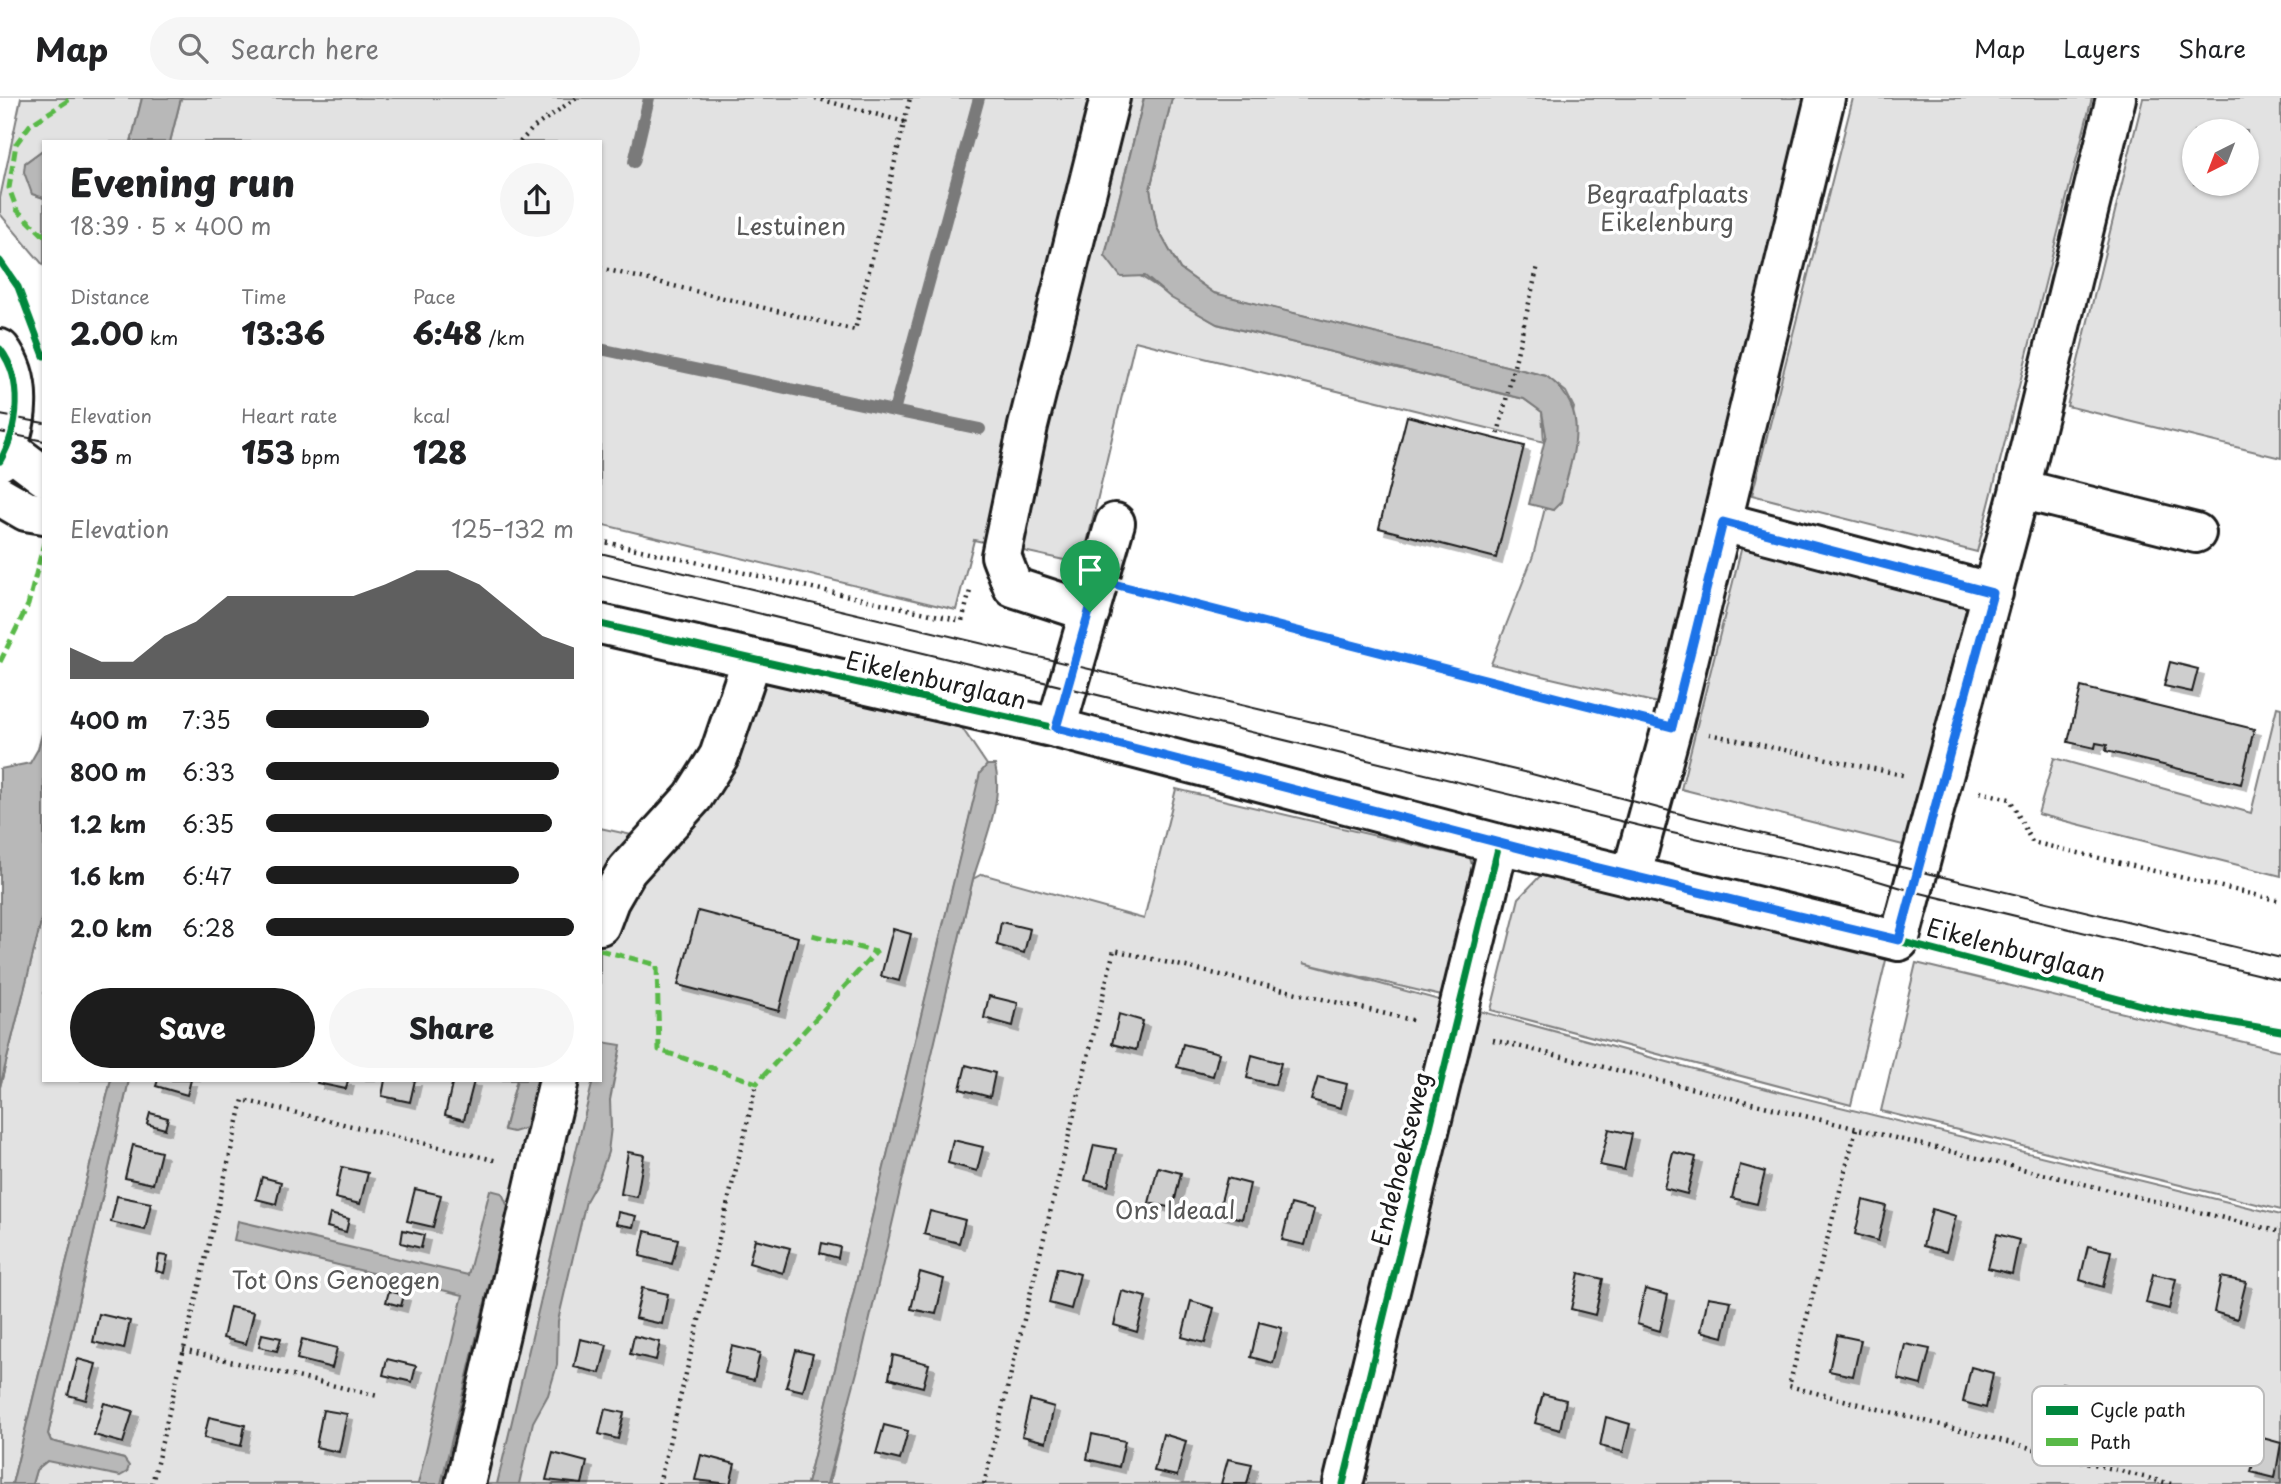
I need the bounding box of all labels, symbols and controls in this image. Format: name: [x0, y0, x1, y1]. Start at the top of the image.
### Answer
search box: [150, 17, 640, 80]
text: Map: [35, 23, 108, 73]
icon: search: [174, 29, 212, 67]
text: Search here: [230, 29, 379, 68]
text: Map: [1974, 30, 2025, 66]
text: Layers: [2063, 30, 2140, 66]
text: Share: [2178, 30, 2246, 66]
north arrow: [2182, 119, 2259, 196]
map controls: [2182, 119, 2259, 196]
text: Evening run: [70, 153, 295, 210]
button: share: [500, 163, 574, 237]
park label: Begraafplaats Eikelenburg: [1586, 175, 1748, 239]
park label: Lestuinen: [736, 207, 846, 243]
text: 18:39 · 5 × 400 m: [70, 208, 272, 243]
text: Distance: [70, 282, 150, 310]
text: Time: [241, 282, 286, 310]
text: Pace: [413, 282, 456, 310]
text: 2.00: [70, 310, 144, 355]
text: 13:36: [241, 310, 325, 355]
text: 6:48: [413, 310, 482, 355]
text: km: [144, 323, 178, 351]
text: /km: [482, 323, 525, 351]
text: Elevation: [70, 401, 152, 429]
text: Heart rate: [241, 401, 337, 429]
text: kcal: [413, 401, 451, 429]
text: 35: [70, 429, 109, 474]
text: 153: [241, 429, 295, 474]
text: 128: [413, 429, 467, 474]
text: m: [109, 442, 132, 470]
text: bpm: [295, 442, 340, 470]
text: Elevation: [70, 511, 169, 546]
text: 125–132 m: [451, 511, 574, 546]
pin: [1060, 540, 1120, 612]
icon: arrive: [1071, 551, 1109, 589]
street label: Eikelenburglaan: [843, 641, 1030, 717]
text: 400 m: [70, 702, 148, 737]
text: 7:35: [182, 702, 231, 737]
text: 800 m: [70, 754, 147, 789]
text: 6:33: [182, 754, 235, 789]
text: 1.2 km: [70, 806, 146, 841]
text: 6:35: [182, 806, 234, 841]
text: 1.6 km: [70, 858, 145, 893]
text: 6:47: [182, 858, 232, 893]
street label: Eikelenburglaan: [1923, 908, 2110, 990]
text: 2.0 km: [70, 910, 152, 945]
text: 6:28: [182, 910, 235, 945]
button: Save: [70, 988, 315, 1068]
button: Share: [329, 988, 574, 1068]
street label: Endehoekseweg: [1361, 1068, 1439, 1249]
park label: Ons Ideaal: [1115, 1191, 1235, 1227]
park label: Tot Ons Genoegen: [232, 1261, 440, 1297]
legend: [2032, 1386, 2264, 1466]
text: Cycle path: [2090, 1395, 2186, 1423]
text: Path: [2090, 1427, 2131, 1455]

